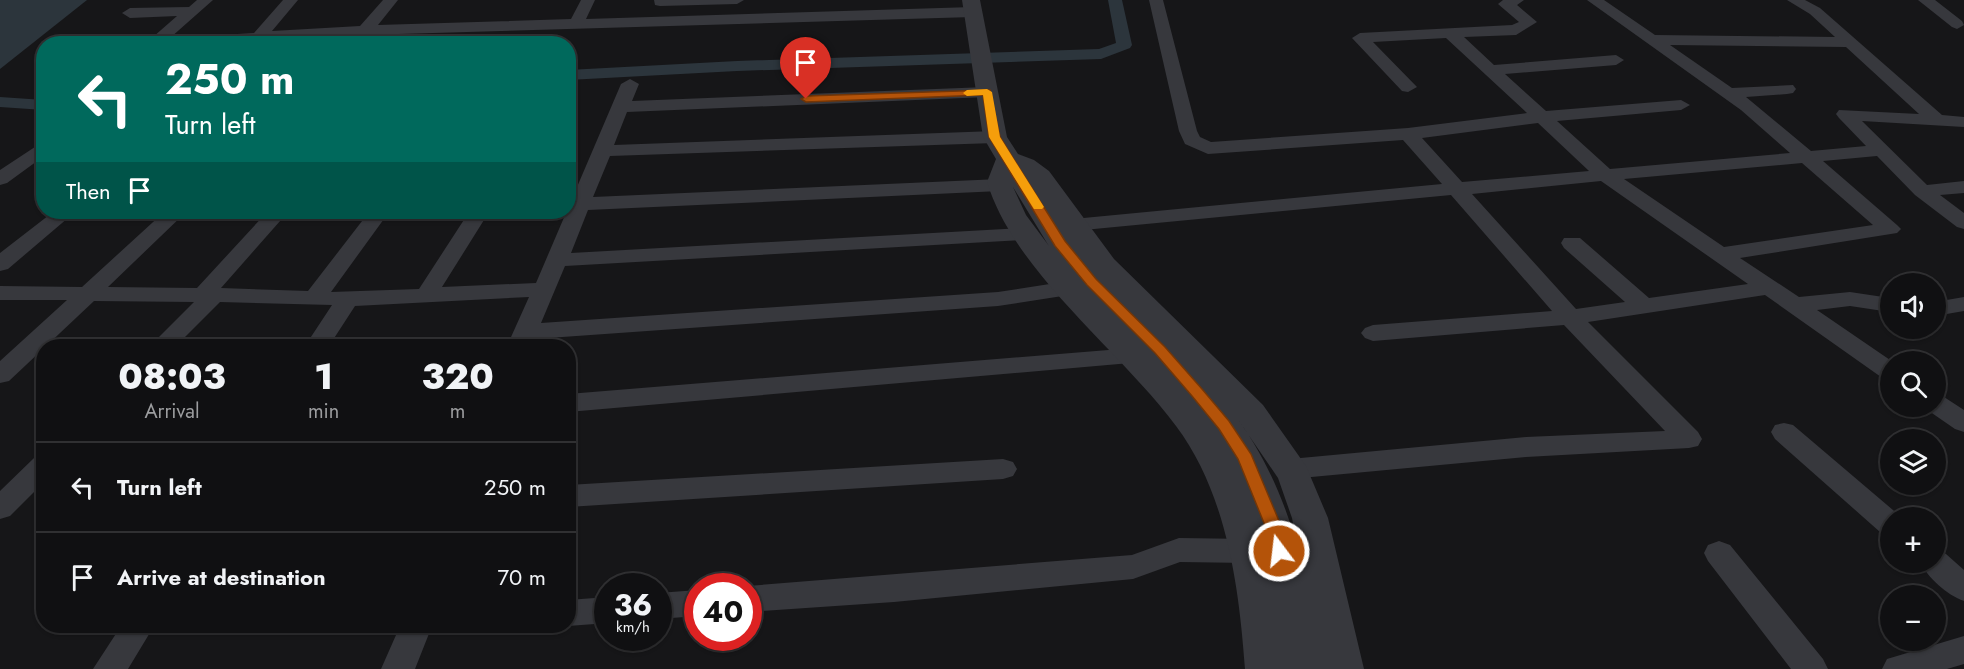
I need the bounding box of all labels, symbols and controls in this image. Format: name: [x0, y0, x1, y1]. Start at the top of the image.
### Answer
pin: [780, 37, 831, 99]
icon: arrive: [789, 46, 822, 79]
text: 250 m: [165, 49, 295, 110]
icon: left: [66, 60, 144, 138]
text: Turn left: [165, 105, 255, 144]
icon: arrive: [123, 174, 156, 207]
text: Then: [66, 175, 111, 207]
map controls: [1880, 273, 1946, 651]
button: sound: [1880, 273, 1946, 339]
text: 08:03: [118, 350, 226, 402]
text: 1: [314, 350, 333, 402]
text: 320: [422, 350, 494, 402]
button: search: [1880, 351, 1946, 417]
text: Arrival: [144, 397, 200, 426]
text: min: [308, 397, 339, 426]
text: m: [450, 397, 465, 426]
button: layers: [1880, 429, 1946, 495]
icon: left: [66, 471, 99, 504]
text: Turn left: [117, 471, 202, 503]
text: 250 m: [484, 471, 546, 503]
button: +: [1880, 507, 1946, 573]
position arrow: [1247, 519, 1311, 583]
icon: arrive: [66, 561, 99, 594]
text: Arrive at destination: [117, 561, 326, 593]
text: 70 m: [497, 561, 546, 593]
speed limit sign: 40: [684, 573, 762, 651]
text: 36: [614, 583, 652, 626]
button: −: [1880, 585, 1946, 651]
text: km/h: [616, 616, 650, 638]

